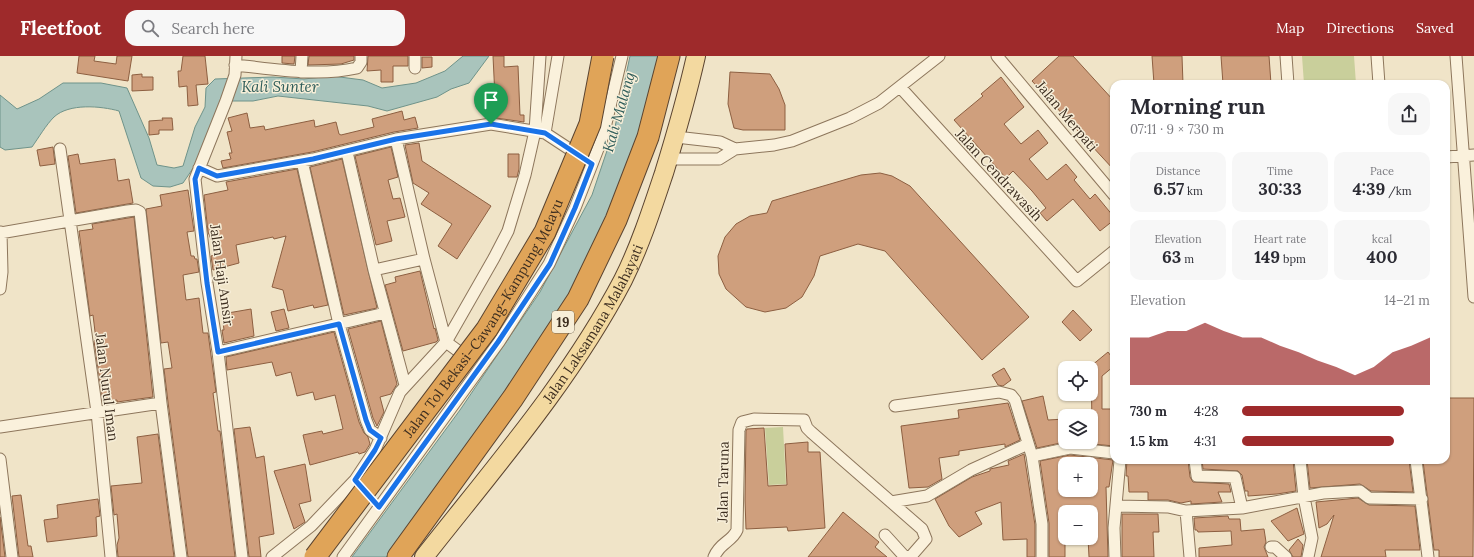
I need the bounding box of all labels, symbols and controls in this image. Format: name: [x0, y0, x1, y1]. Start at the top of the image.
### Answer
search box: [125, 10, 405, 46]
text: Fleetfoot: [20, 16, 101, 40]
icon: search: [139, 17, 161, 39]
text: Search here: [171, 19, 255, 38]
text: Map: [1276, 19, 1304, 37]
text: Directions: [1326, 19, 1394, 37]
text: Saved: [1416, 19, 1454, 37]
water label: Kali Malang: [598, 70, 639, 154]
street label: Jalan Merpati: [1032, 76, 1102, 155]
water label: Kali Sunter: [241, 77, 319, 96]
pin: [474, 83, 508, 124]
icon: arrive: [480, 89, 502, 111]
text: Morning run: [1130, 92, 1265, 120]
button: share: [1388, 93, 1430, 135]
text: 07:11 · 9 × 730 m: [1130, 121, 1224, 138]
street label: Jalan Cendrawasih: [951, 124, 1046, 225]
text: Distance: [1156, 164, 1200, 178]
text: Time: [1267, 164, 1293, 178]
text: Pace: [1370, 164, 1394, 178]
text: 6.57: [1153, 178, 1184, 200]
text: 30:33: [1258, 178, 1302, 200]
text: 4:39: [1352, 178, 1385, 200]
text: km: [1184, 184, 1203, 198]
text: /km: [1385, 184, 1412, 198]
street label: Jalan Tol Bekasi–Cawang–Kampung Melayu: [399, 196, 567, 442]
street label: Jalan Haji Amsir: [206, 222, 238, 327]
text: Elevation: [1154, 232, 1202, 246]
text: Heart rate: [1254, 232, 1306, 246]
text: kcal: [1372, 232, 1392, 246]
street label: Jalan Laksamana Malahayati: [538, 241, 647, 407]
text: 63: [1162, 246, 1181, 268]
text: 149: [1254, 246, 1280, 268]
text: 400: [1367, 246, 1397, 268]
text: m: [1181, 252, 1194, 266]
text: bpm: [1280, 252, 1306, 266]
text: Elevation: [1130, 292, 1186, 309]
text: 14–21 m: [1384, 292, 1430, 309]
road number: 19: [552, 311, 574, 333]
street label: Jalan Nurul Iman: [91, 331, 123, 443]
map controls: [1058, 361, 1098, 545]
button: locate: [1058, 361, 1098, 401]
text: 730 m: [1130, 403, 1167, 420]
text: 4:28: [1194, 403, 1219, 420]
button: layers: [1058, 409, 1098, 449]
text: 1.5 km: [1130, 433, 1168, 450]
text: 4:31: [1194, 433, 1216, 450]
street label: Jalan Taruna: [713, 441, 733, 524]
button: +: [1058, 457, 1098, 497]
button: −: [1058, 505, 1098, 545]

